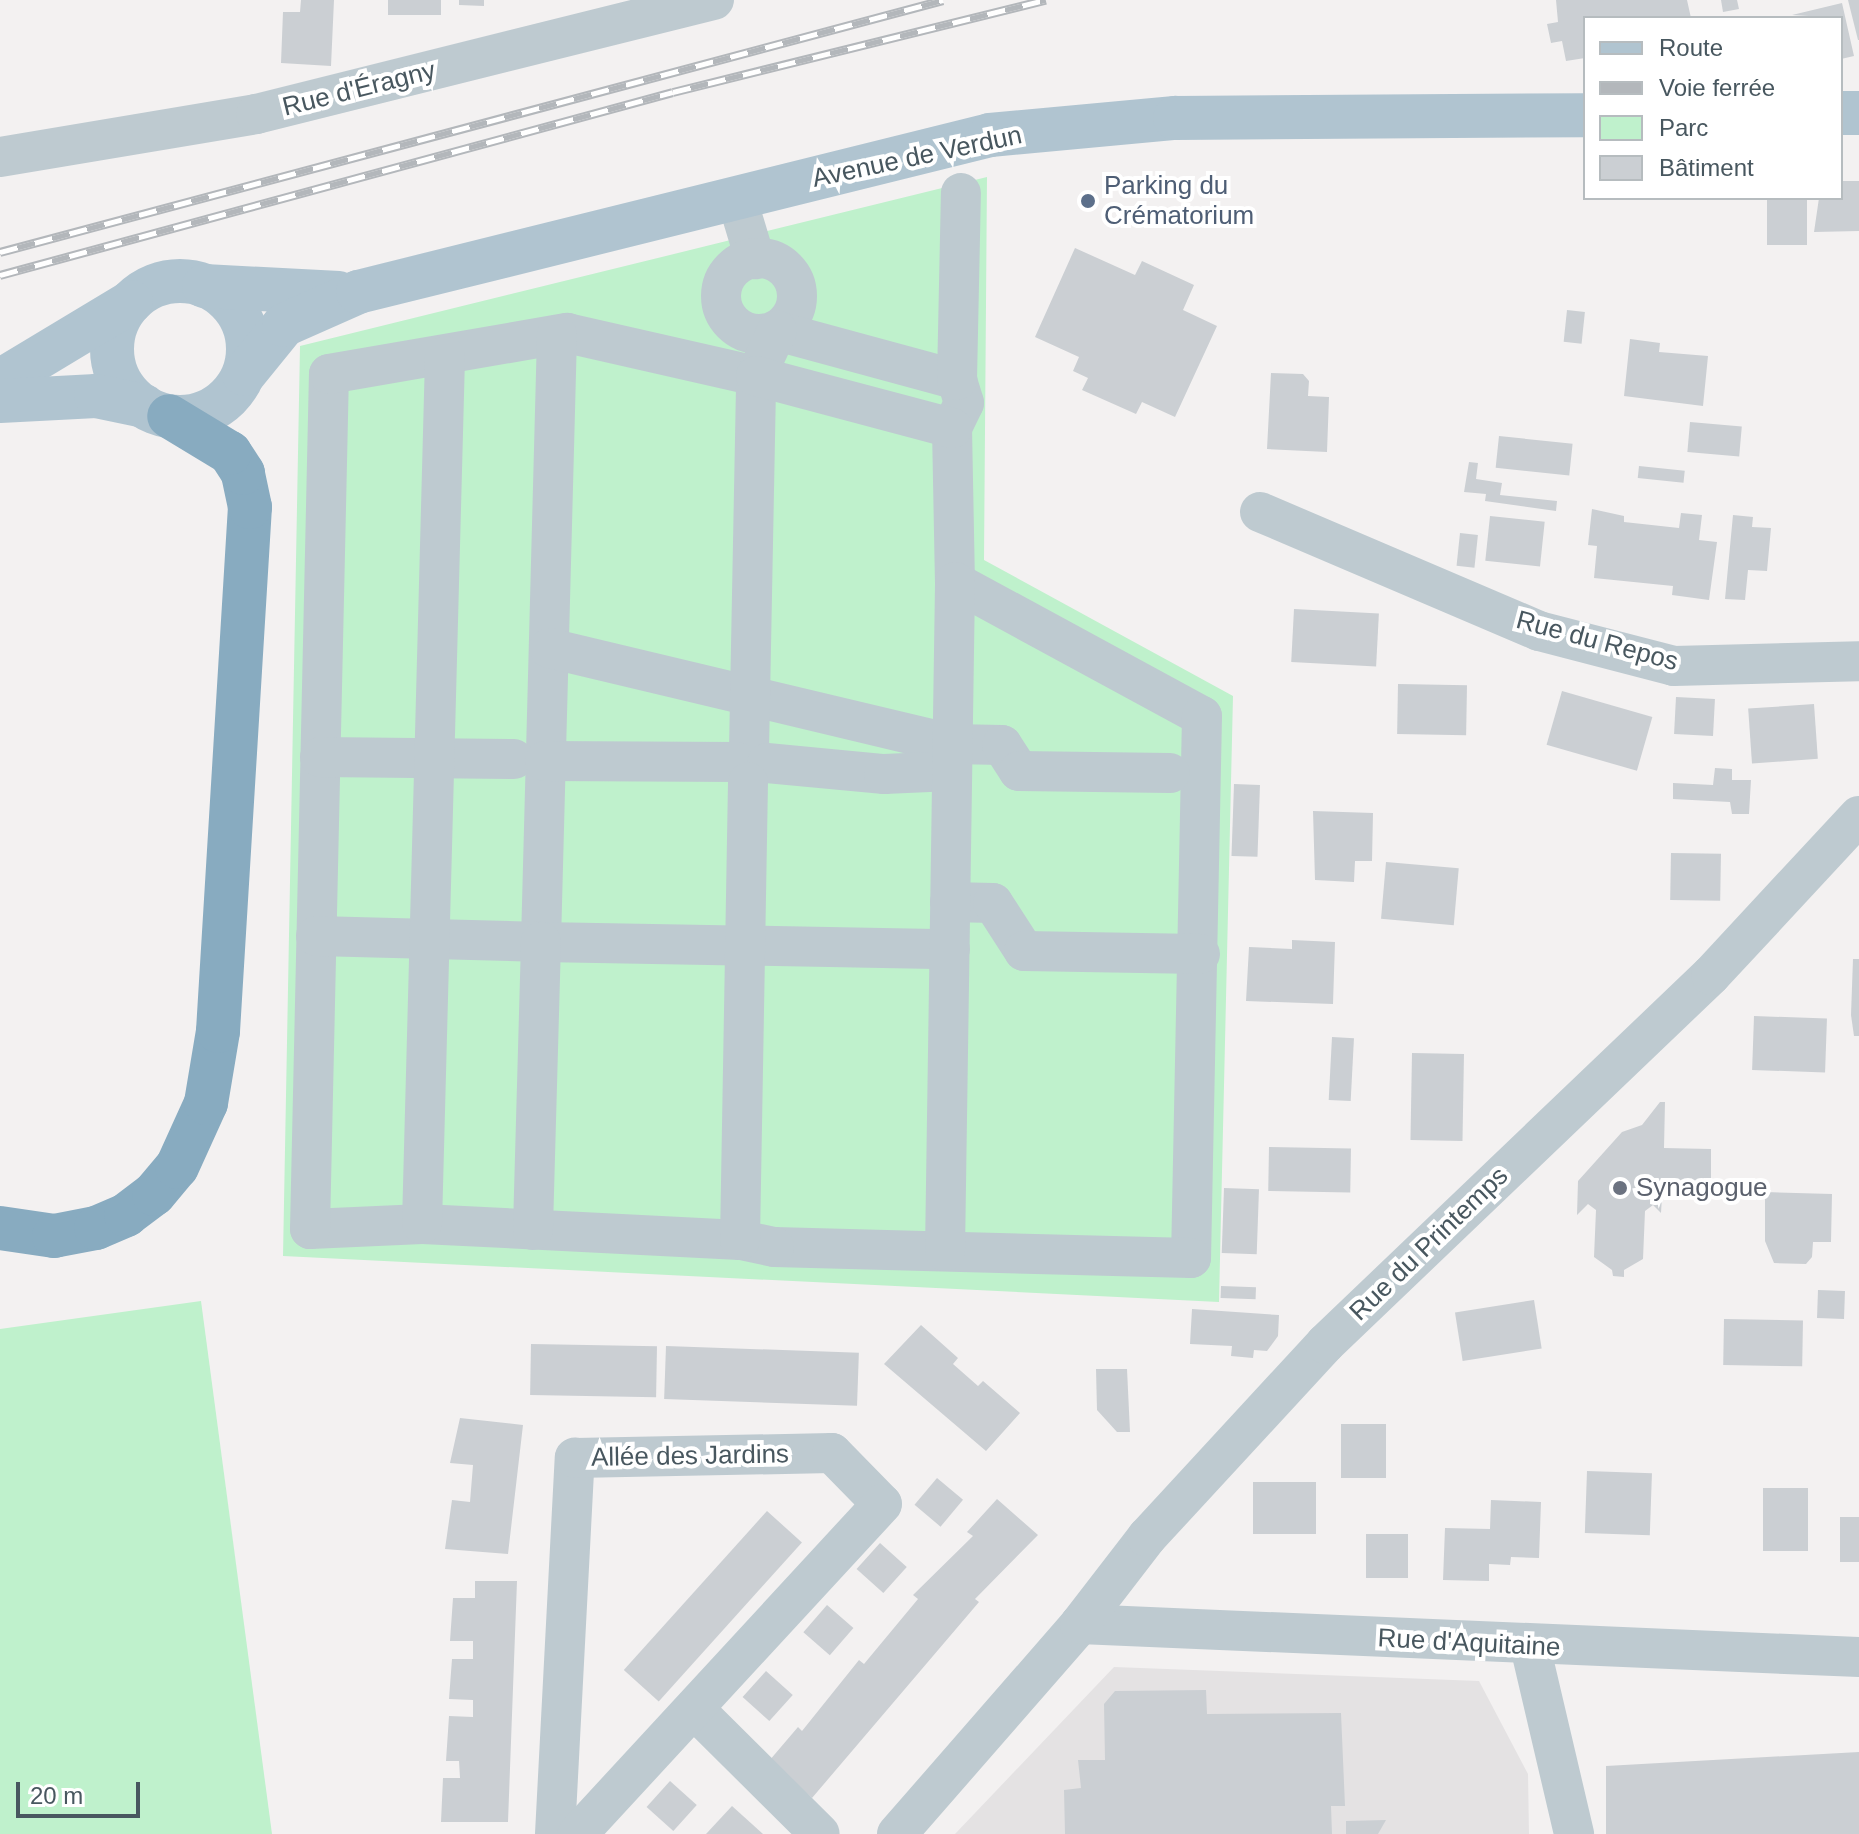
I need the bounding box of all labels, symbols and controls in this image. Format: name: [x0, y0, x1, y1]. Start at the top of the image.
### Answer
legend: [1583, 16, 1843, 200]
text: Route: [1659, 34, 1723, 61]
street label: Rue d'Éragny: [279, 55, 439, 123]
text: Voie ferrée: [1659, 74, 1775, 101]
text: Parc: [1659, 114, 1708, 141]
street label: Avenue de Verdun: [809, 120, 1025, 194]
text: Bâtiment: [1659, 154, 1754, 181]
place label: Parking du Crématorium: [1104, 170, 1254, 232]
marker: Parking du Crématorium: [1079, 192, 1097, 210]
street label: Rue du Repos: [1513, 604, 1681, 678]
street label: Rue du Printemps: [1343, 1160, 1515, 1328]
place label: Synagogue: [1636, 1172, 1768, 1204]
marker: Synagogue: [1611, 1179, 1629, 1197]
street label: Allée des Jardins: [591, 1439, 789, 1473]
street label: Rue d'Aquitaine: [1377, 1623, 1561, 1663]
scale bar: [20, 1766, 144, 1816]
text: 20 m: [30, 1782, 83, 1809]

